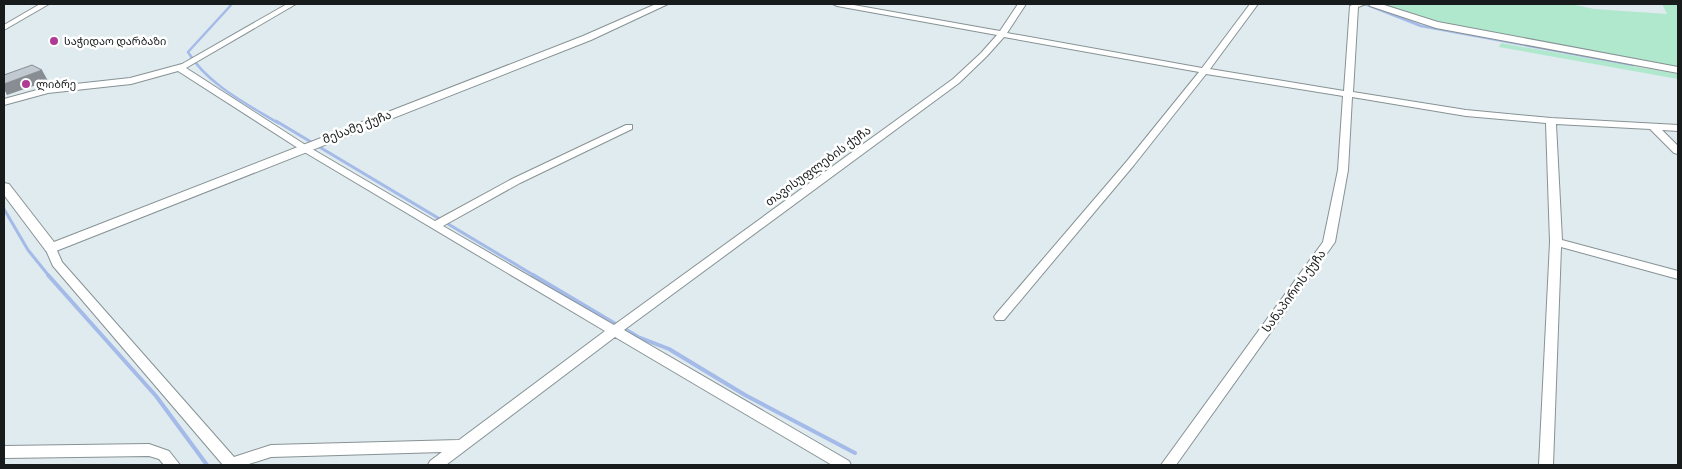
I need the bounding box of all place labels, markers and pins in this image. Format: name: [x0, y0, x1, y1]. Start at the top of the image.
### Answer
place label: საჭიდაო დარბაზი: [64, 34, 166, 48]
marker: საჭიდაო დარბაზი: [48, 35, 60, 47]
place label: ლიბრე: [36, 77, 76, 91]
marker: ლიბრე: [20, 78, 32, 90]

